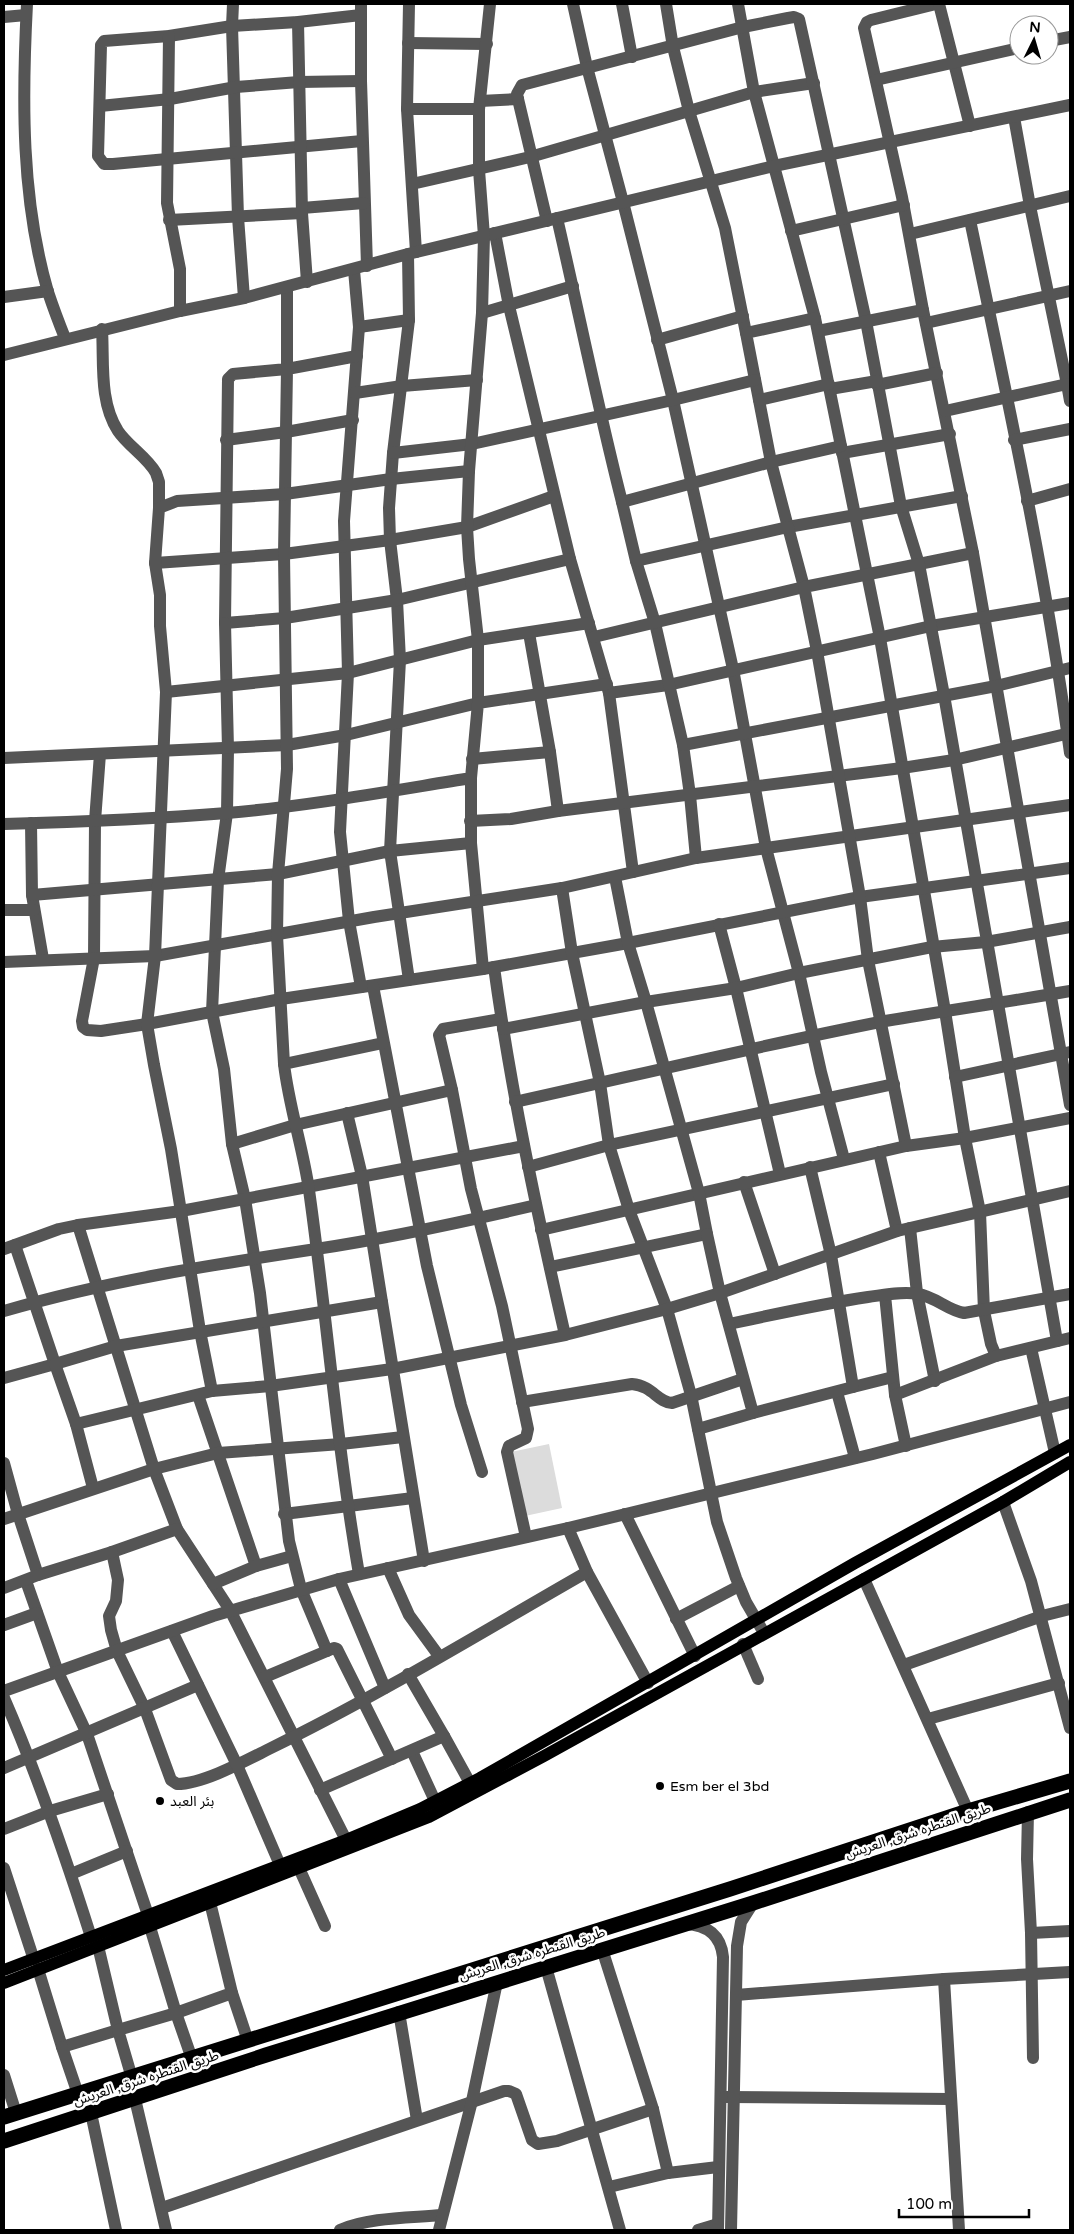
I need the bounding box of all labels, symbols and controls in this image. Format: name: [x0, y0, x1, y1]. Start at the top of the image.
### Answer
north arrow: [1009, 15, 1059, 65]
text: N: [1029, 19, 1041, 37]
place label: Esm ber el 3bd: [670, 1778, 769, 1795]
marker: Esm ber el 3bd: [654, 1780, 666, 1792]
place label: بئر العبد: [170, 1793, 215, 1810]
marker: بئر العبد: [154, 1795, 166, 1807]
street label: طريق القنطره شرق, العريش: [843, 1799, 993, 1864]
street label: طريق القنطره شرق, العريش: [457, 1924, 608, 1985]
street label: طريق القنطره شرق, العريش: [71, 2046, 221, 2111]
scale bar: [899, 2186, 1029, 2218]
text: 100 m: [906, 2195, 952, 2213]

